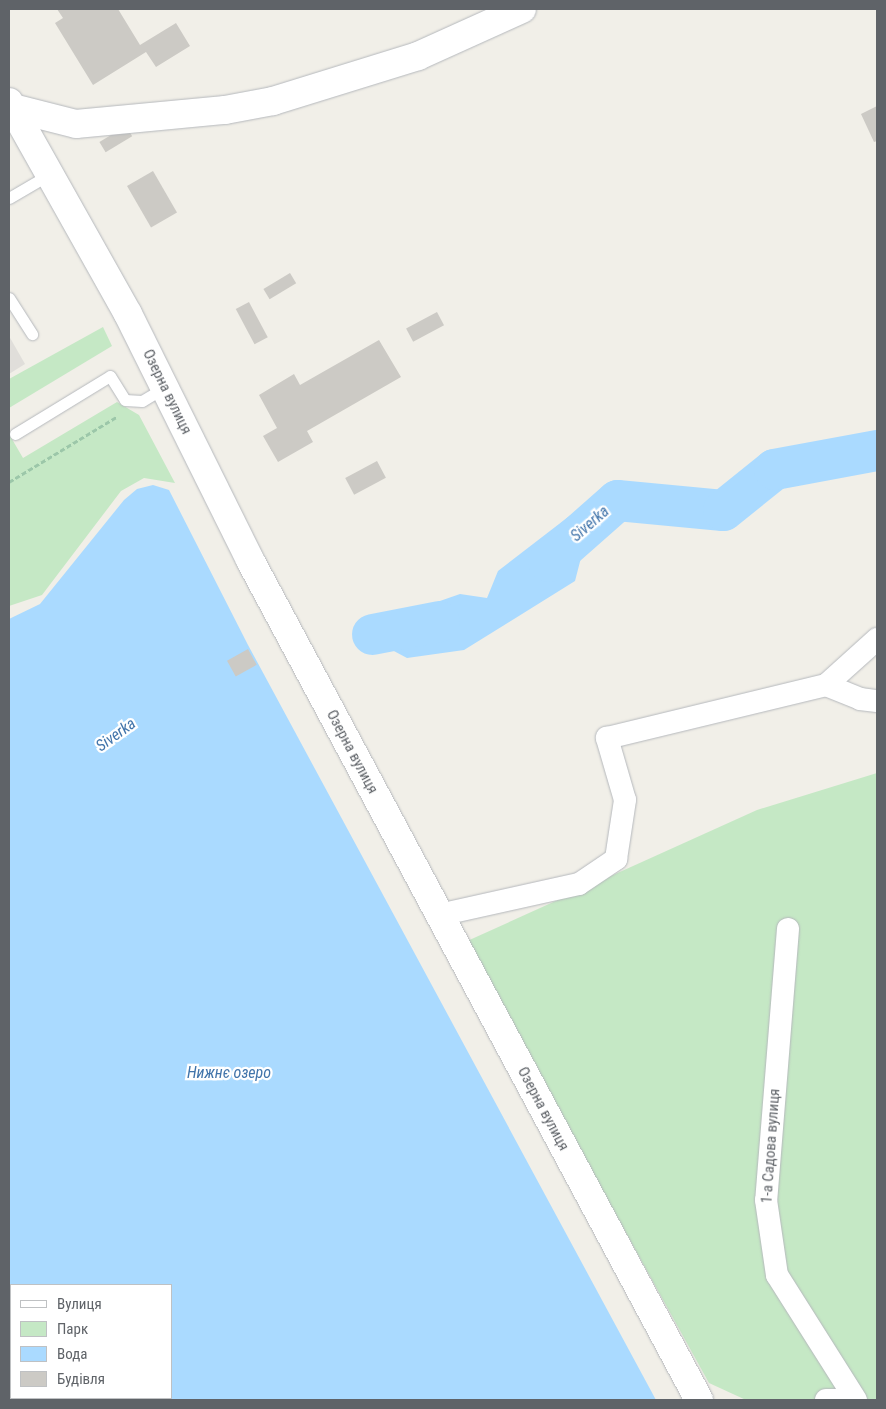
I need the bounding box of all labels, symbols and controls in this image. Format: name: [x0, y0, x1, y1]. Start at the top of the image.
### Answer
street label: Озерна вулиця: [139, 347, 195, 437]
water label: Siverka: [567, 502, 613, 546]
street label: Озерна вулиця: [322, 707, 382, 797]
water label: Siverka: [92, 714, 140, 756]
water label: Нижнє озеро: [187, 1063, 271, 1083]
street label: Озерна вулиця: [513, 1064, 573, 1154]
street label: 1-а Садова вулиця: [758, 1088, 784, 1204]
legend: [10, 1284, 172, 1399]
text: Вулиця: [57, 1295, 102, 1313]
text: Парк: [57, 1320, 88, 1338]
text: Вода: [57, 1345, 87, 1363]
text: Будівля: [57, 1370, 105, 1388]

